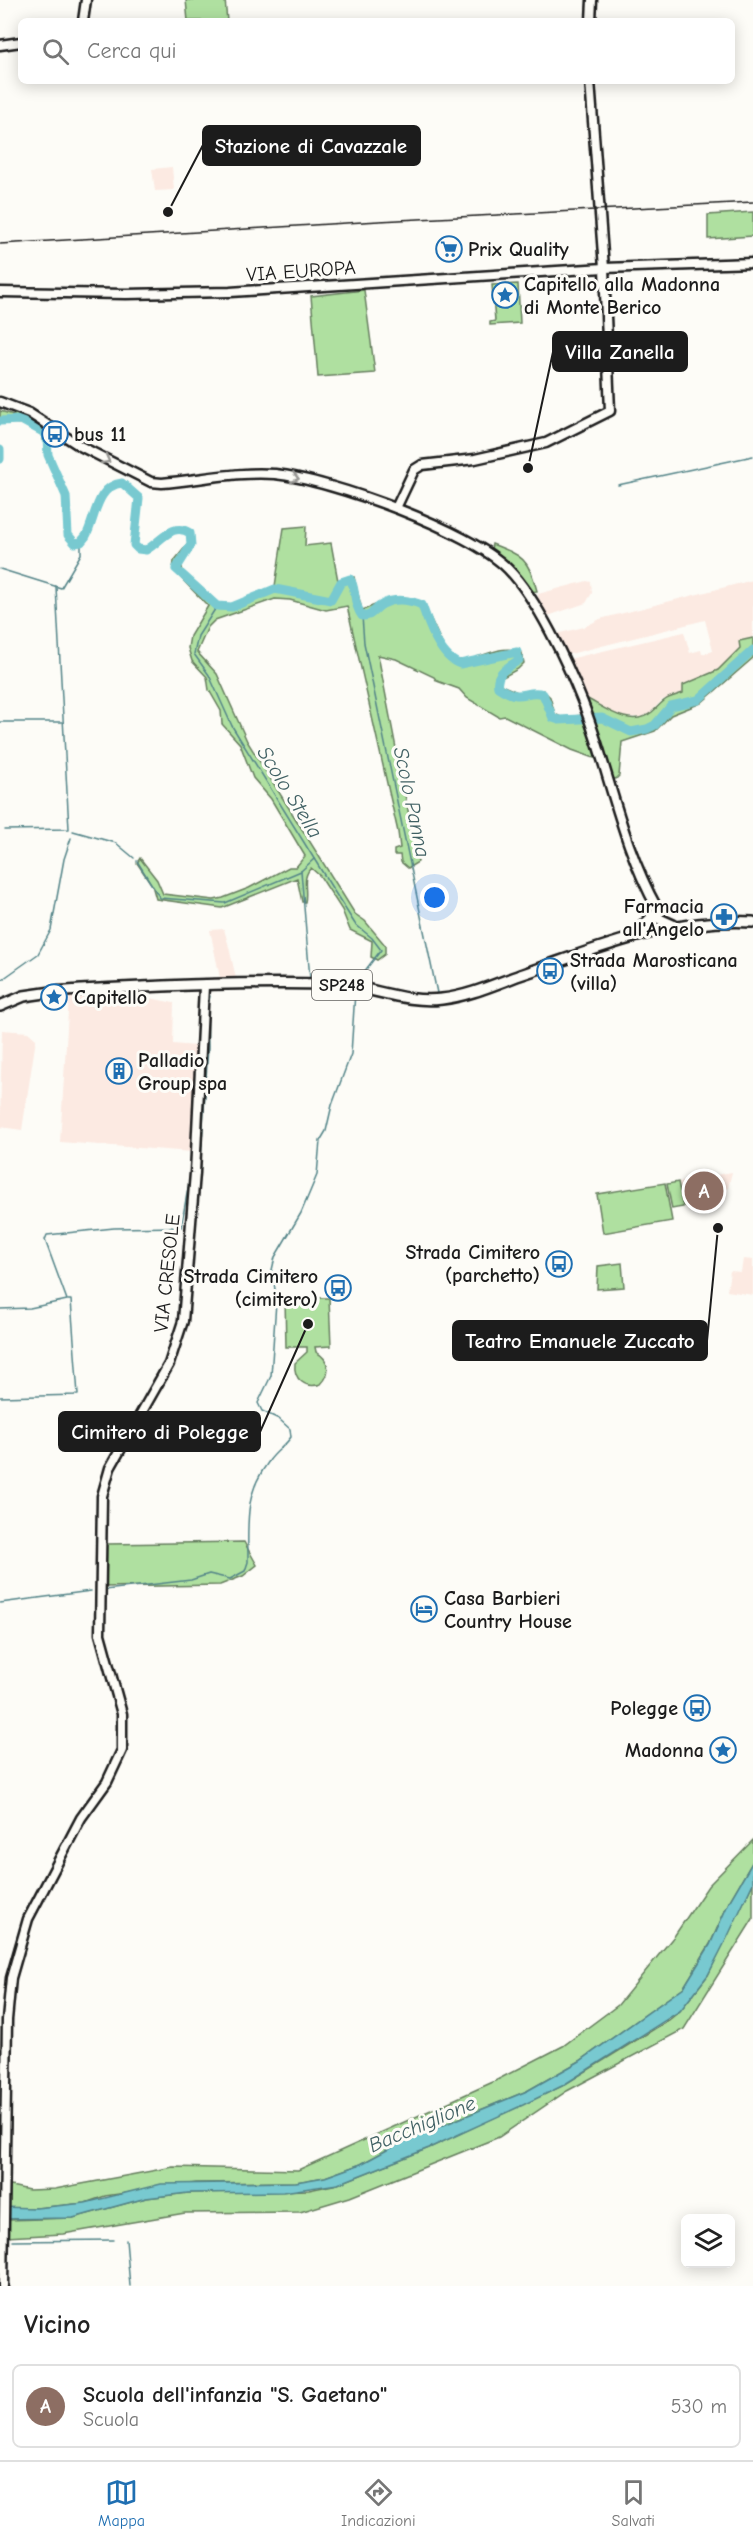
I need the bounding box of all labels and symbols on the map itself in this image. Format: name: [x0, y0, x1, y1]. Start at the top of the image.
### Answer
callout: Stazione di Cavazzale: [203, 126, 420, 165]
text: Stazione di Cavazzale: [215, 134, 407, 158]
supermarket icon: Prix Quality: [434, 234, 464, 264]
place label: Prix Quality: [468, 238, 569, 261]
street label: VIA EUROPA: [246, 256, 357, 286]
place label: Capitello alla Madonna di Monte Berico: [524, 273, 720, 319]
place icon: Capitello alla Madonna di Monte Berico: [490, 280, 520, 310]
callout: Villa Zanella: [553, 332, 687, 371]
text: Villa Zanella: [565, 340, 675, 364]
bus stop icon: bus 11: [40, 419, 70, 449]
place label: bus 11: [74, 423, 126, 446]
one-way arrow: [100, 453, 110, 464]
one-way arrow: [290, 471, 300, 484]
water label: Scolo Stella: [252, 742, 328, 843]
water label: Scolo Panna: [389, 745, 435, 859]
your location: [420, 883, 449, 912]
place label: Farmacia all'Angelo: [623, 895, 704, 941]
pharmacy icon: Farmacia all'Angelo: [709, 902, 739, 932]
place label: Strada Marosticana (villa): [570, 949, 738, 995]
bus stop icon: Strada Marosticana (villa): [535, 956, 565, 986]
road number: SP248: [312, 970, 372, 1000]
place icon: Capitello: [39, 982, 69, 1012]
place label: Capitello: [74, 986, 147, 1009]
place label: Palladio Group spa: [138, 1049, 227, 1095]
building icon: Palladio Group spa: [104, 1056, 134, 1086]
pin: A: [684, 1168, 724, 1214]
street label: VIA CRESOLE: [149, 1213, 185, 1333]
place label: Strada Cimitero (parchetto): [406, 1241, 540, 1287]
bus stop icon: Strada Cimitero (parchetto): [544, 1249, 574, 1279]
place label: Strada Cimitero (cimitero): [184, 1265, 318, 1311]
bus stop icon: Strada Cimitero (cimitero): [323, 1273, 353, 1303]
callout: Teatro Emanuele Zuccato: [453, 1321, 707, 1360]
text: Teatro Emanuele Zuccato: [465, 1329, 695, 1353]
callout: Cimitero di Polegge: [59, 1412, 260, 1451]
text: Cimitero di Polegge: [71, 1420, 249, 1444]
place label: Casa Barbieri Country House: [444, 1587, 572, 1633]
hotel icon: Casa Barbieri Country House: [409, 1594, 439, 1624]
bus stop icon: Polegge: [682, 1693, 712, 1723]
place label: Polegge: [610, 1697, 678, 1720]
place icon: Madonna: [708, 1735, 738, 1765]
place label: Madonna: [625, 1739, 704, 1762]
water label: Bacchiglione: [365, 2091, 479, 2157]

